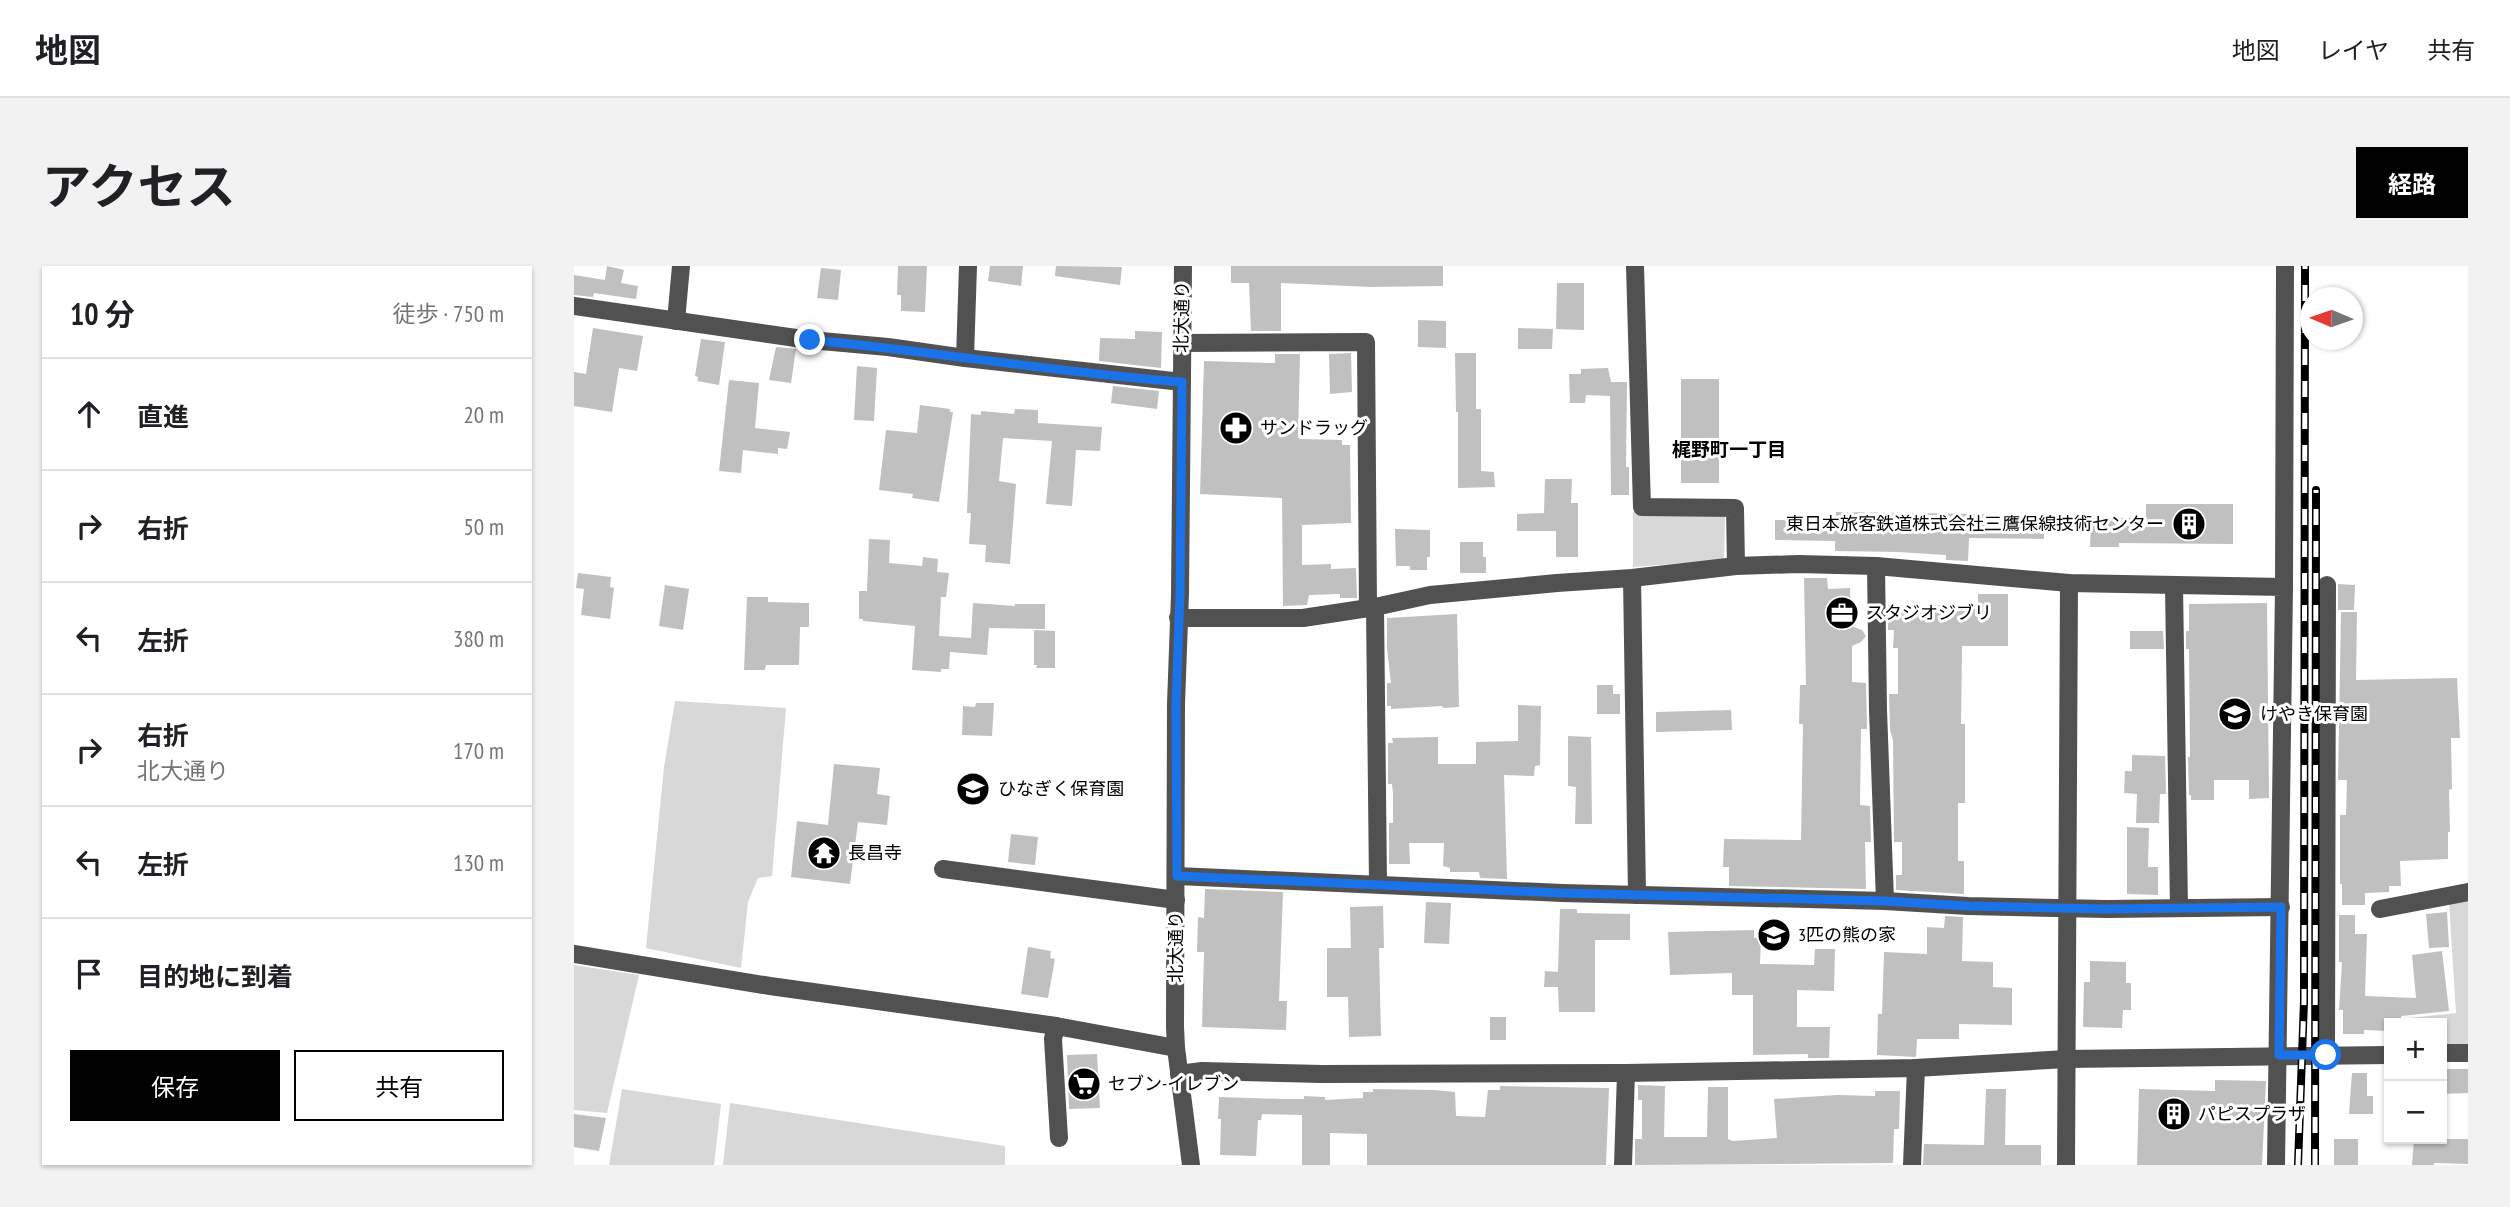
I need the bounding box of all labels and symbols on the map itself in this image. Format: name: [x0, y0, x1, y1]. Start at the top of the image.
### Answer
street label: 北大通り: [1169, 281, 1194, 353]
north arrow: [2300, 287, 2363, 350]
route end: [794, 324, 825, 355]
pharmacy icon: サンドラッグ: [1217, 409, 1255, 447]
place label: サンドラッグ: [1260, 416, 1368, 439]
district label: 梶野町一丁目: [1672, 437, 1786, 461]
building icon: 東日本旅客鉄道株式会社三鷹保線技術センター: [2170, 505, 2208, 543]
place label: 東日本旅客鉄道株式会社三鷹保線技術センター: [1786, 512, 2164, 535]
office icon: スタジオジブリ: [1823, 594, 1861, 632]
place label: スタジオジブリ: [1866, 601, 1992, 624]
school or university icon: けやき保育園: [2216, 695, 2254, 733]
place label: けやき保育園: [2260, 702, 2368, 725]
school or university icon: ひなぎく保育園: [954, 770, 992, 808]
place label: ひなぎく保育園: [998, 777, 1124, 800]
temple icon: 長昌寺: [805, 834, 843, 872]
place label: 長昌寺: [848, 841, 902, 864]
street label: 北大通り: [1164, 911, 1187, 983]
school or university icon: 3匹の熊の家: [1755, 916, 1793, 954]
place label: 3匹の熊の家: [1798, 923, 1896, 946]
route start: [2310, 1039, 2341, 1070]
supermarket icon: セブン-イレブン: [1065, 1065, 1103, 1103]
place label: セブン-イレブン: [1108, 1072, 1239, 1095]
building icon: パピスプラザ: [2155, 1095, 2193, 1133]
place label: パピスプラザ: [2198, 1102, 2306, 1125]

